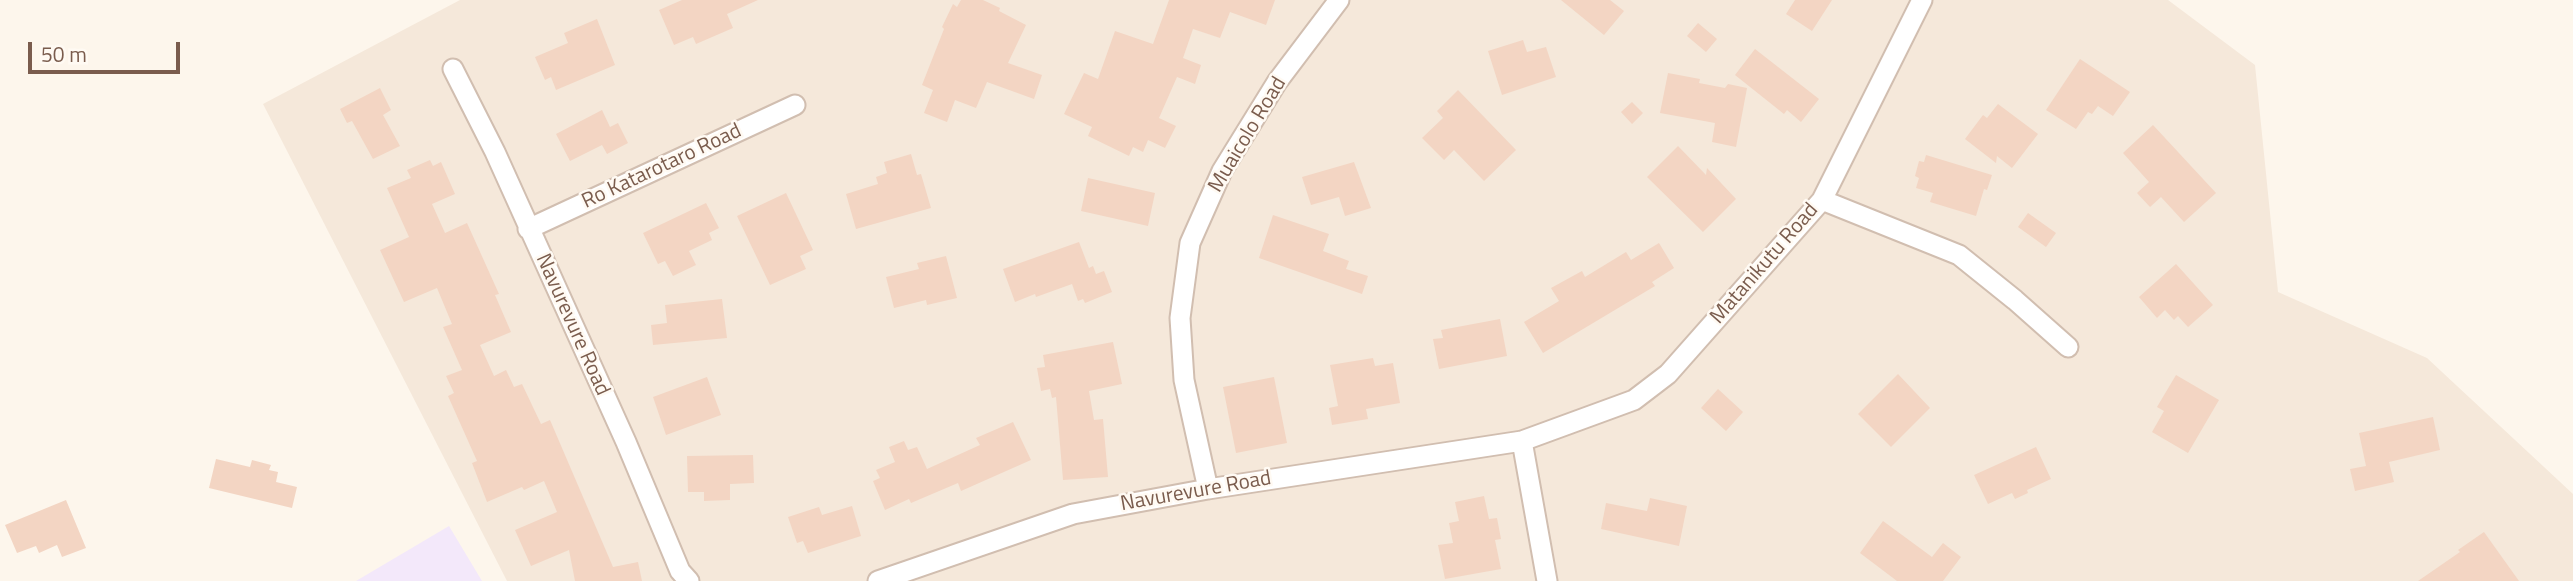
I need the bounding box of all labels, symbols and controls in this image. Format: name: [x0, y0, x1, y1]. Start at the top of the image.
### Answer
scale bar: [32, 28, 184, 72]
text: 50 m: [41, 38, 87, 70]
street label: Muaicolo Road: [1204, 73, 1292, 197]
street label: Ro Katarotaro Road: [578, 119, 746, 215]
street label: Matanikutu Road: [1706, 198, 1824, 330]
street label: Navurevure Road: [530, 250, 614, 400]
street label: Navurevure Road: [1119, 466, 1273, 518]

